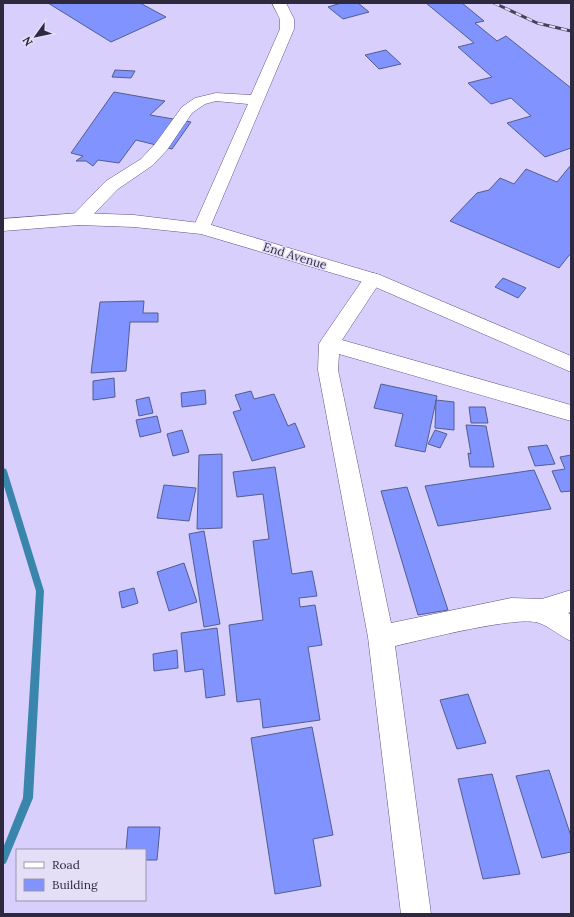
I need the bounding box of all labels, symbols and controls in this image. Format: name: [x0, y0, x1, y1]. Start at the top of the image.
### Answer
north arrow: [16, 16, 56, 56]
text: N: [19, 34, 36, 49]
street label: End Avenue: [261, 239, 329, 272]
legend: [16, 849, 146, 901]
text: Road: [52, 857, 80, 872]
text: Building: [52, 877, 98, 892]

